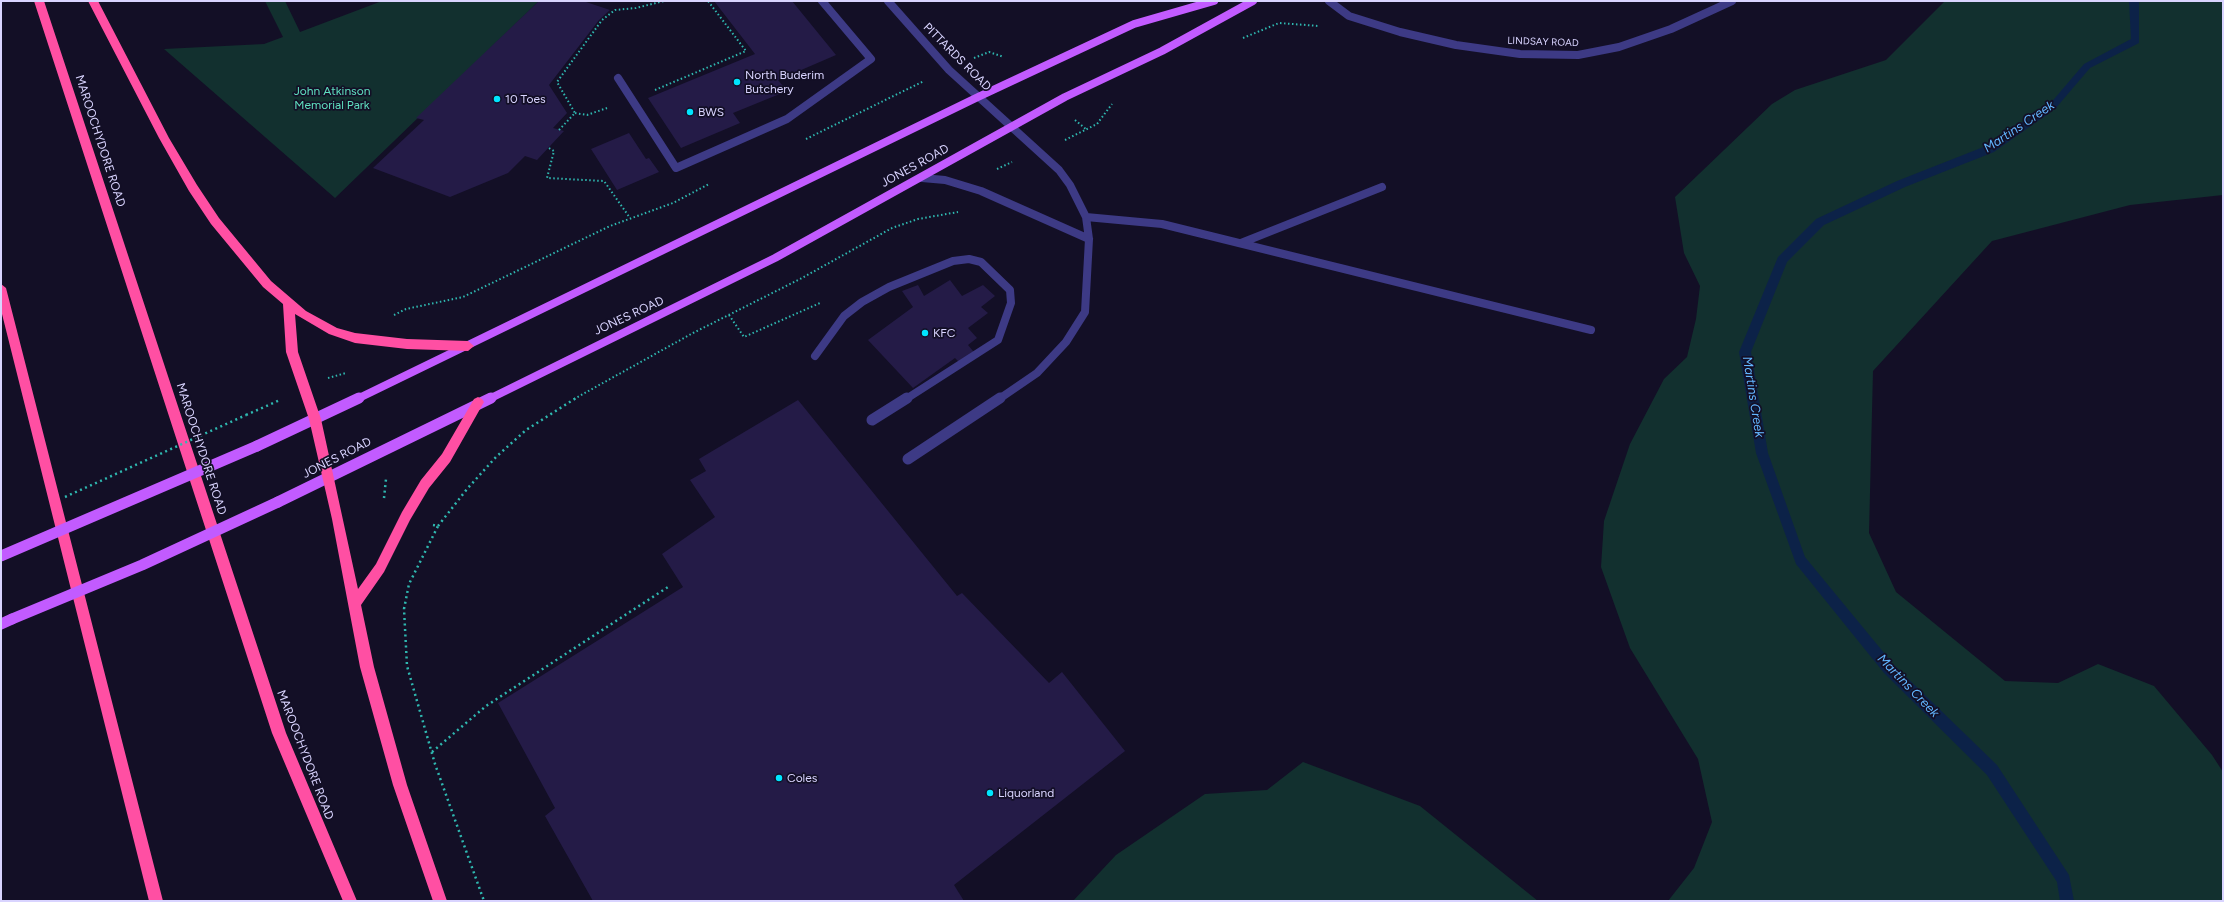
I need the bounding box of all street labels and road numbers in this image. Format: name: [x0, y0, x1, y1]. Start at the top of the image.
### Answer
street label: PITTARDS ROAD: [920, 20, 994, 94]
street label: LINDSAY ROAD: [1507, 35, 1579, 49]
street label: MAROOCHYDORE ROAD: [72, 73, 128, 209]
street label: JONES ROAD: [879, 141, 951, 191]
street label: JONES ROAD: [592, 294, 666, 338]
street label: MAROOCHYDORE ROAD: [173, 381, 229, 517]
street label: JONES ROAD: [300, 434, 374, 482]
street label: MAROOCHYDORE ROAD: [274, 688, 336, 822]

